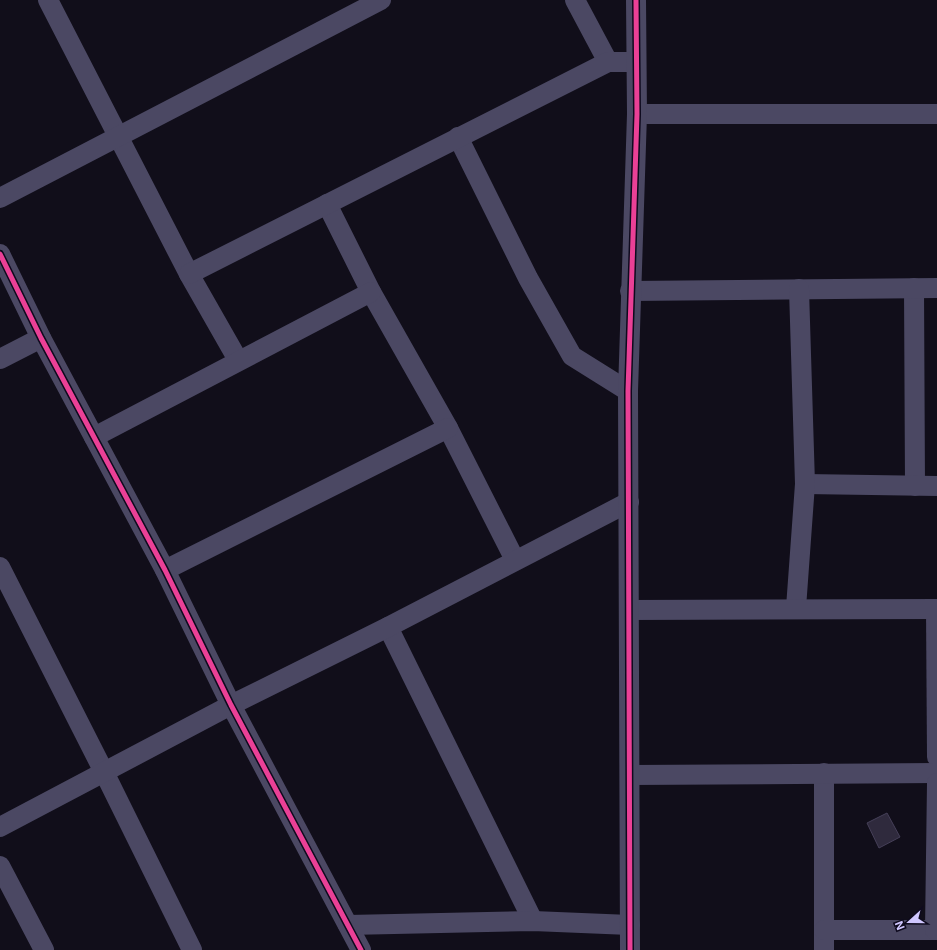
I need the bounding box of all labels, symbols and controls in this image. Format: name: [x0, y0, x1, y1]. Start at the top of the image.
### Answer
north arrow: [889, 902, 929, 942]
text: N: [892, 919, 908, 932]

